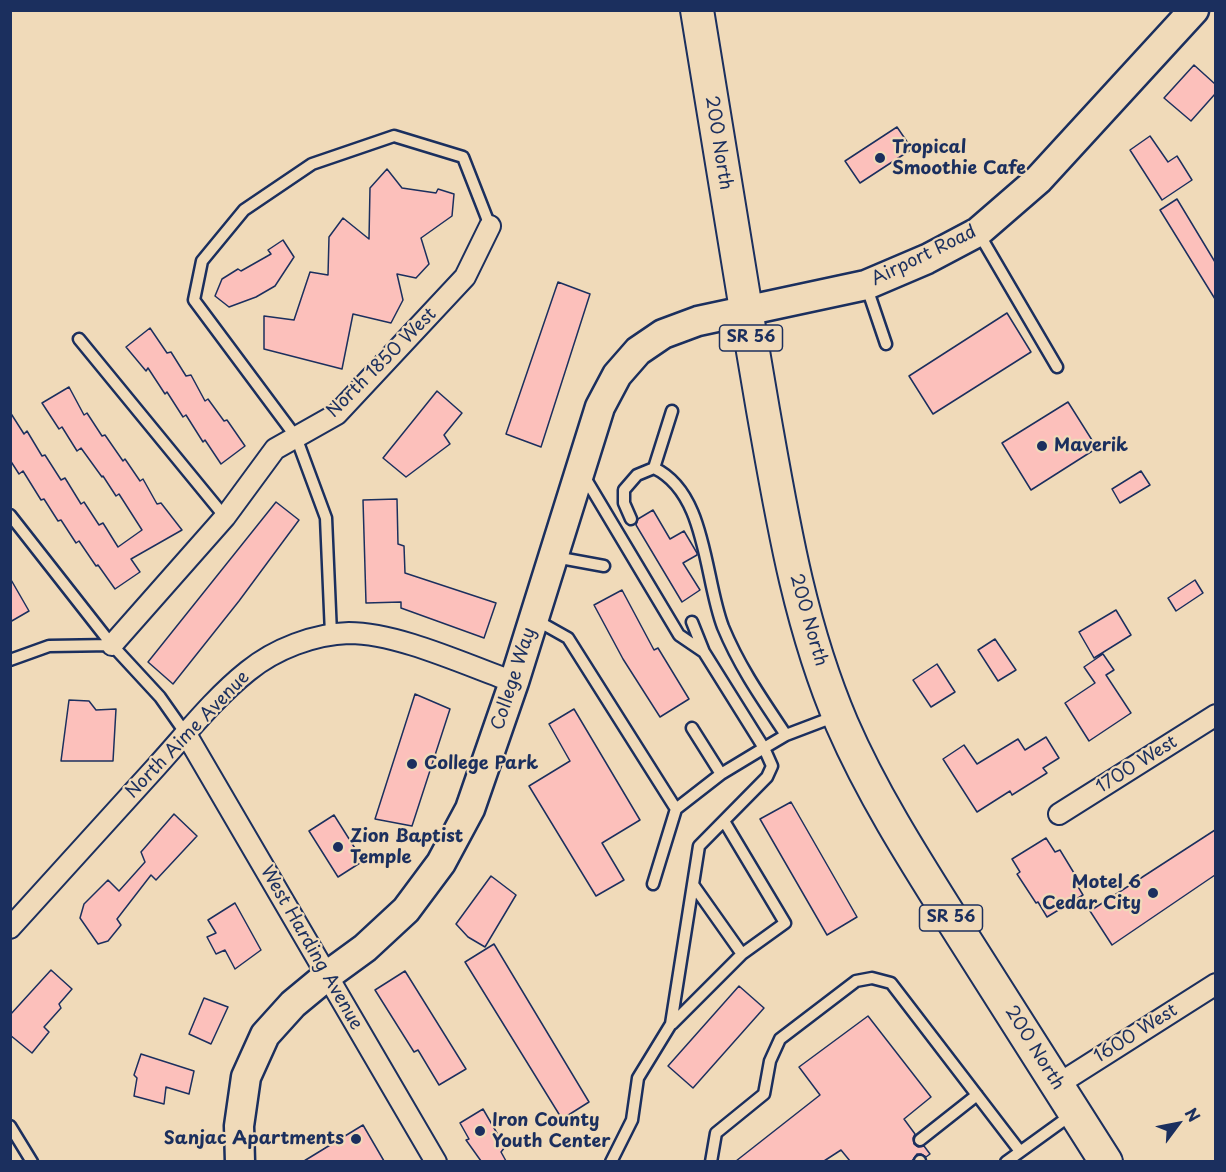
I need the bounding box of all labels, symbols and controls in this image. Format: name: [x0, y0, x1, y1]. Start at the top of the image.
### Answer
street label: 200 North: [700, 94, 736, 192]
place label: Tropical Smoothie Cafe: [892, 137, 1026, 180]
marker: Tropical Smoothie Cafe: [873, 151, 887, 165]
street label: Airport Road: [868, 221, 980, 291]
street label: North 1850 West: [323, 304, 441, 422]
road number: SR 56: [720, 325, 783, 351]
place label: Maverik: [1054, 435, 1128, 457]
marker: Maverik: [1035, 439, 1049, 453]
street label: 200 North: [785, 571, 831, 669]
street label: College Way: [487, 625, 541, 733]
street label: North Aime Avenue: [122, 667, 254, 803]
street label: 1700 West: [1092, 732, 1182, 798]
place label: College Park: [424, 753, 538, 775]
marker: College Park: [405, 757, 419, 771]
place label: Zion Baptist Temple: [350, 826, 463, 868]
marker: Zion Baptist Temple: [331, 840, 345, 854]
street label: West Harding Avenue: [255, 862, 367, 1034]
place label: Motel 6 Cedar City: [1042, 872, 1141, 914]
marker: Motel 6 Cedar City: [1146, 886, 1160, 900]
road number: SR 56: [920, 905, 982, 931]
street label: 1600 West: [1090, 1000, 1182, 1068]
street label: 200 North: [1000, 1002, 1068, 1094]
north arrow: [1148, 1094, 1208, 1154]
text: N: [1180, 1103, 1207, 1126]
place label: Iron County Youth Center: [492, 1110, 611, 1152]
marker: Iron County Youth Center: [473, 1124, 487, 1138]
place label: Sanjac Apartments: [164, 1128, 344, 1150]
marker: Sanjac Apartments: [349, 1132, 363, 1146]

